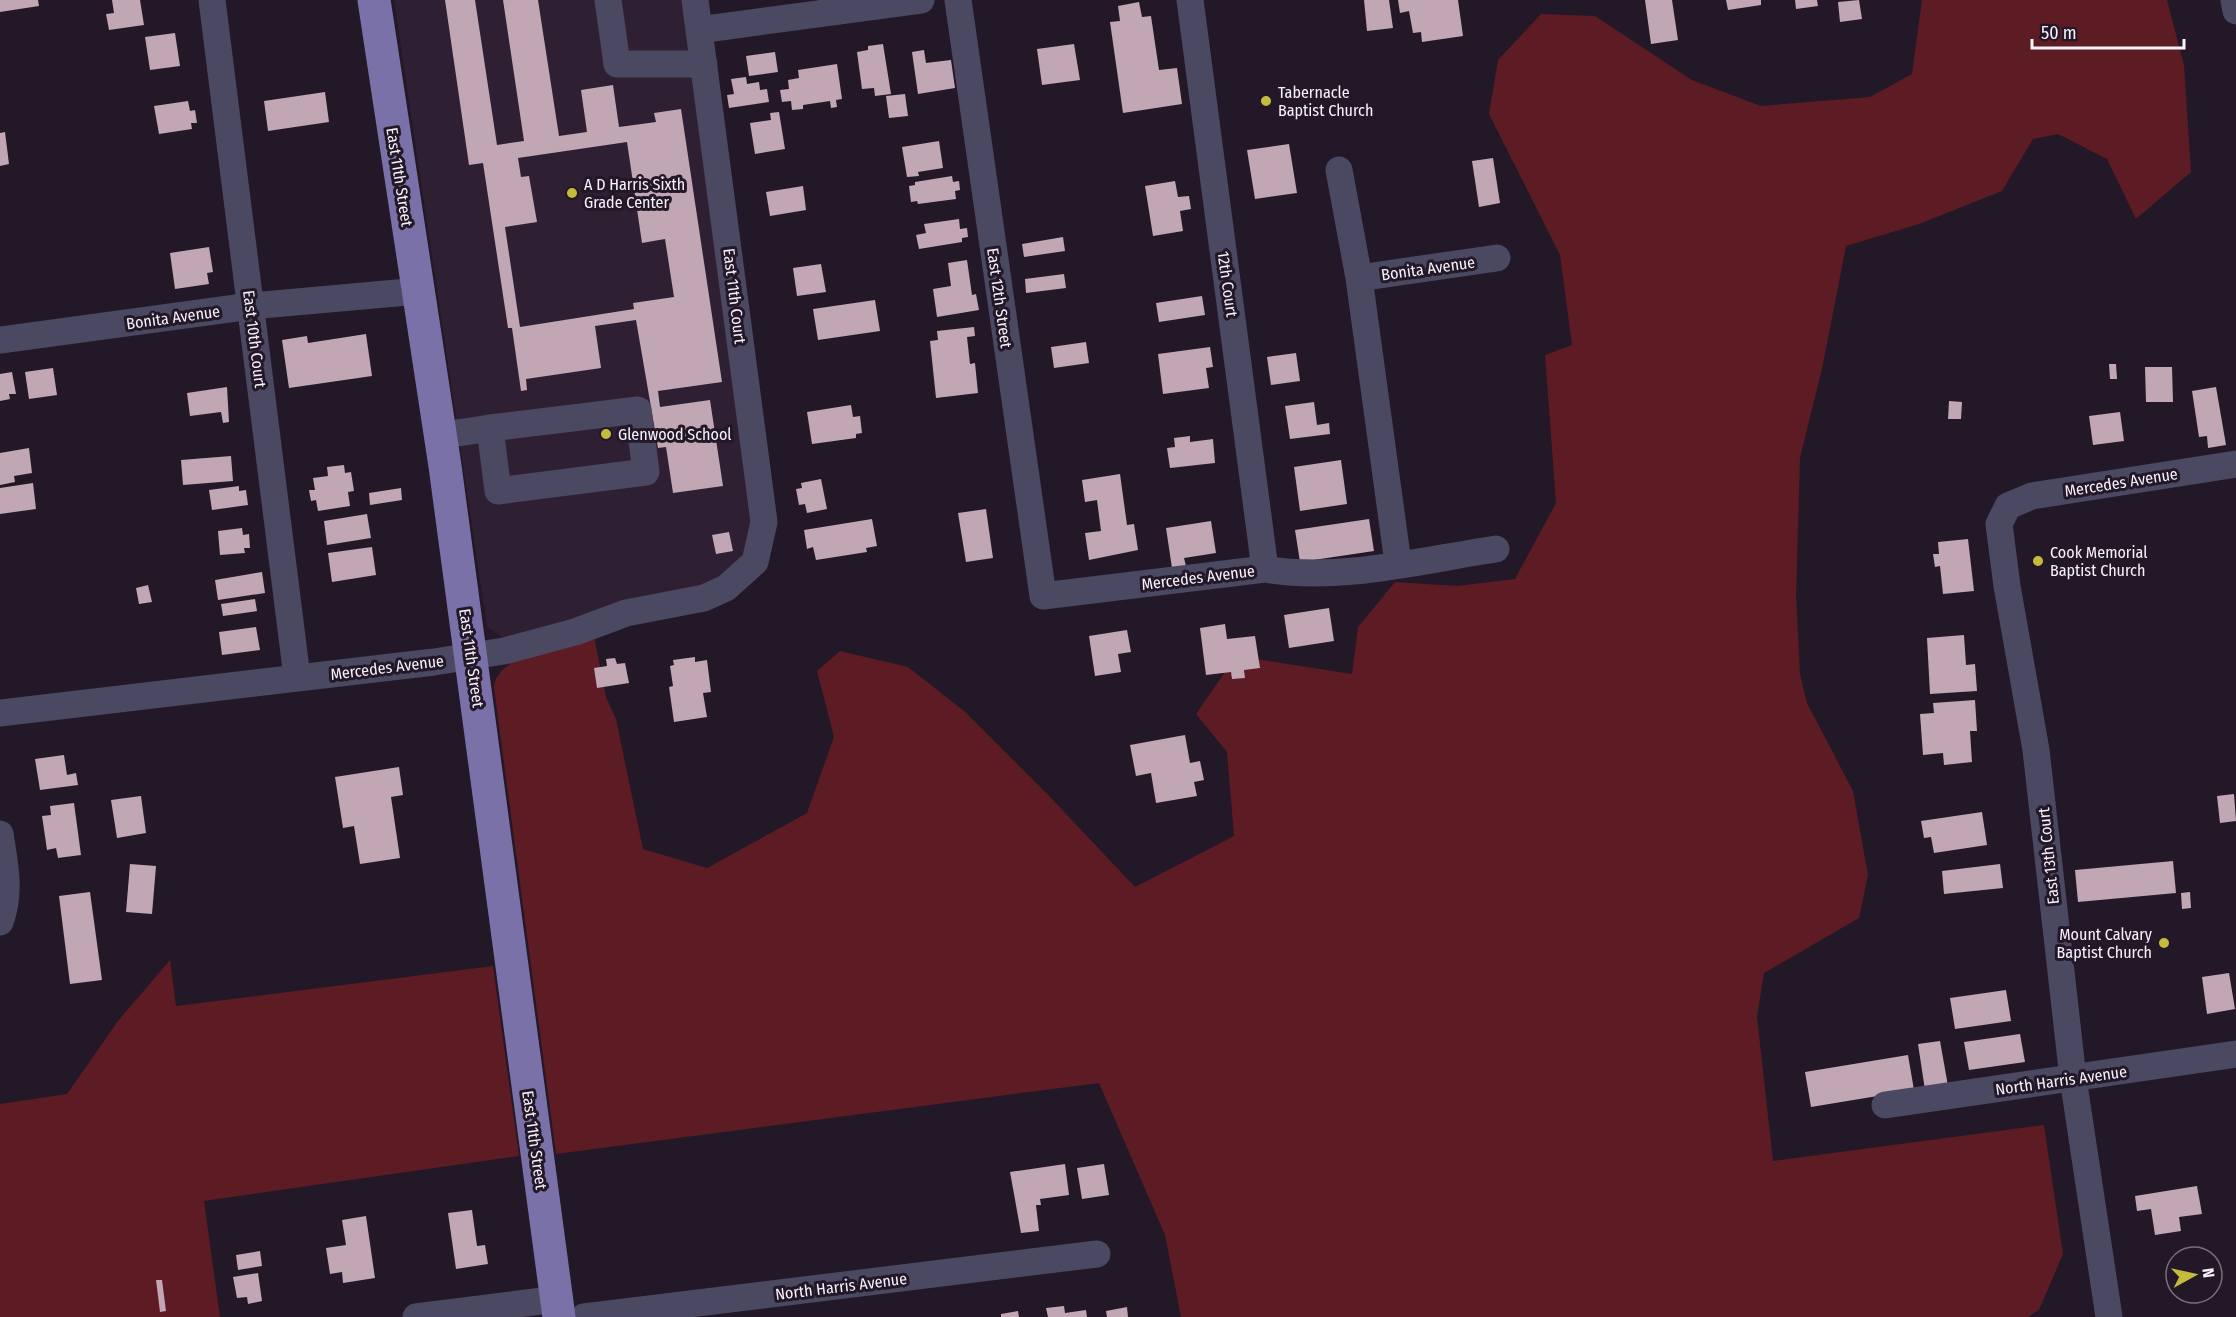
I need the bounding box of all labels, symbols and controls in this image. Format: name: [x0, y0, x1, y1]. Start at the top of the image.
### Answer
scale bar: [2032, 12, 2184, 50]
text: 50 m: [2041, 22, 2077, 44]
place label: Tabernacle Baptist Church: [1278, 83, 1373, 120]
marker: Tabernacle Baptist Church: [1259, 94, 1273, 108]
street label: East 11th Street: [382, 126, 417, 229]
place label: A D Harris Sixth Grade Center: [584, 175, 685, 212]
marker: A D Harris Sixth Grade Center: [565, 186, 579, 200]
street label: East 11th Court: [719, 247, 750, 346]
street label: East 12th Street: [983, 247, 1016, 350]
street label: 12th Court: [1213, 250, 1242, 319]
street label: Bonita Avenue: [1380, 253, 1476, 284]
street label: East 10th Court: [239, 289, 270, 390]
street label: Bonita Avenue: [125, 302, 221, 333]
place label: Glenwood School: [618, 425, 732, 444]
marker: Glenwood School: [599, 427, 613, 441]
street label: Mercedes Avenue: [2063, 464, 2179, 501]
place label: Cook Memorial Baptist Church: [2050, 543, 2147, 580]
marker: Cook Memorial Baptist Church: [2031, 554, 2045, 568]
street label: Mercedes Avenue: [1140, 561, 1256, 594]
street label: East 11th Street: [455, 607, 488, 710]
street label: Mercedes Avenue: [329, 651, 445, 684]
street label: East 13th Court: [2034, 806, 2063, 905]
place label: Mount Calvary Baptist Church: [2057, 925, 2153, 962]
marker: Mount Calvary Baptist Church: [2157, 936, 2171, 950]
street label: North Harris Avenue: [1994, 1062, 2128, 1099]
street label: East 11th Street: [518, 1089, 551, 1192]
north arrow: [2164, 1245, 2224, 1305]
text: N: [2198, 1267, 2218, 1279]
street label: North Harris Avenue: [774, 1269, 908, 1304]

